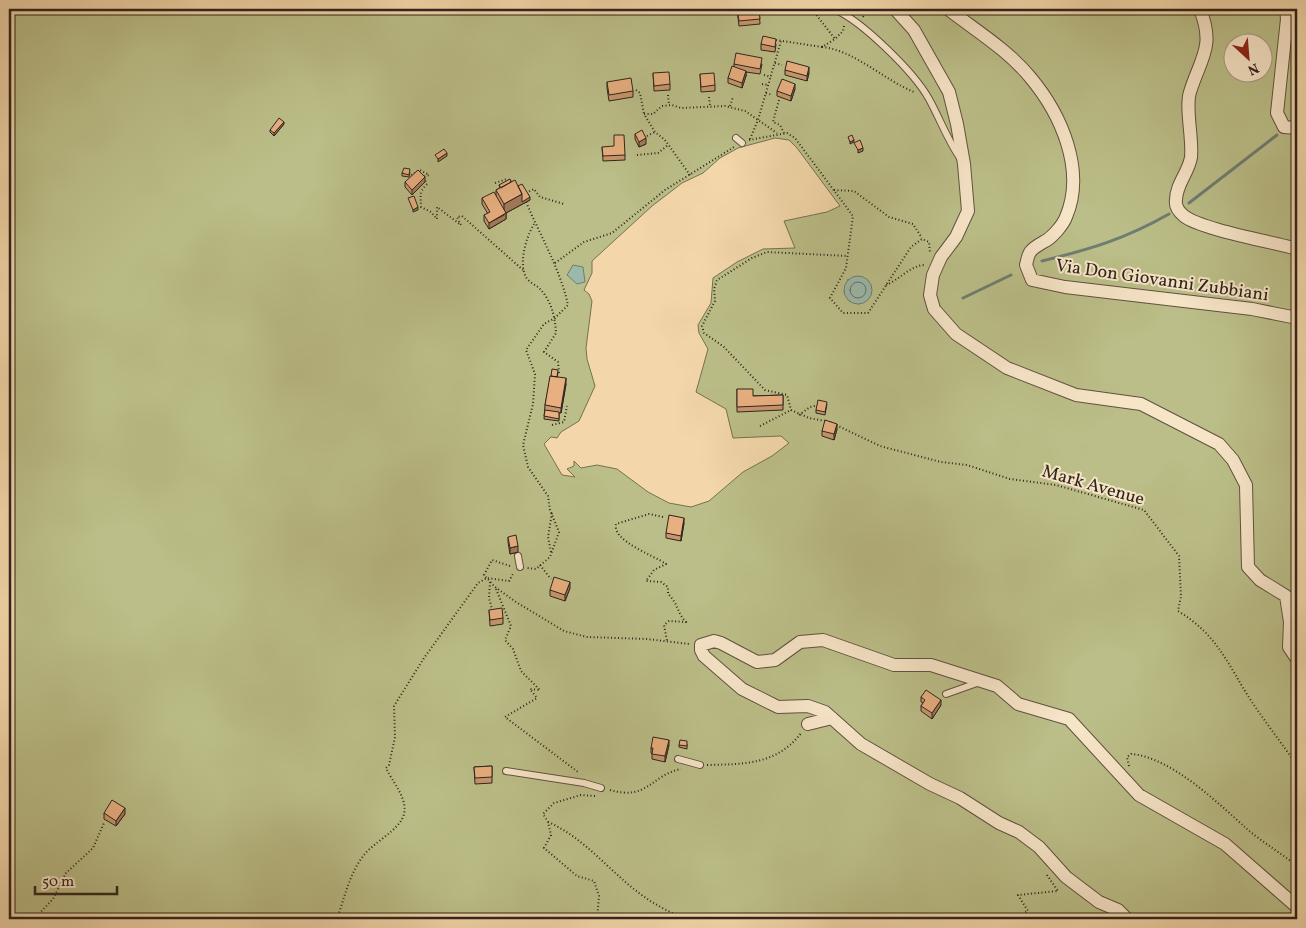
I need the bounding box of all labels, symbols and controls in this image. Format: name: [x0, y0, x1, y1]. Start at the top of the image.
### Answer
north arrow: [1224, 32, 1274, 82]
text: N: [1244, 58, 1262, 79]
street label: Via Don Giovanni Zubbiani: [1054, 254, 1270, 308]
street label: Mark Avenue: [1039, 459, 1147, 513]
scale bar: [35, 863, 118, 895]
text: 50 m: [42, 872, 74, 893]

